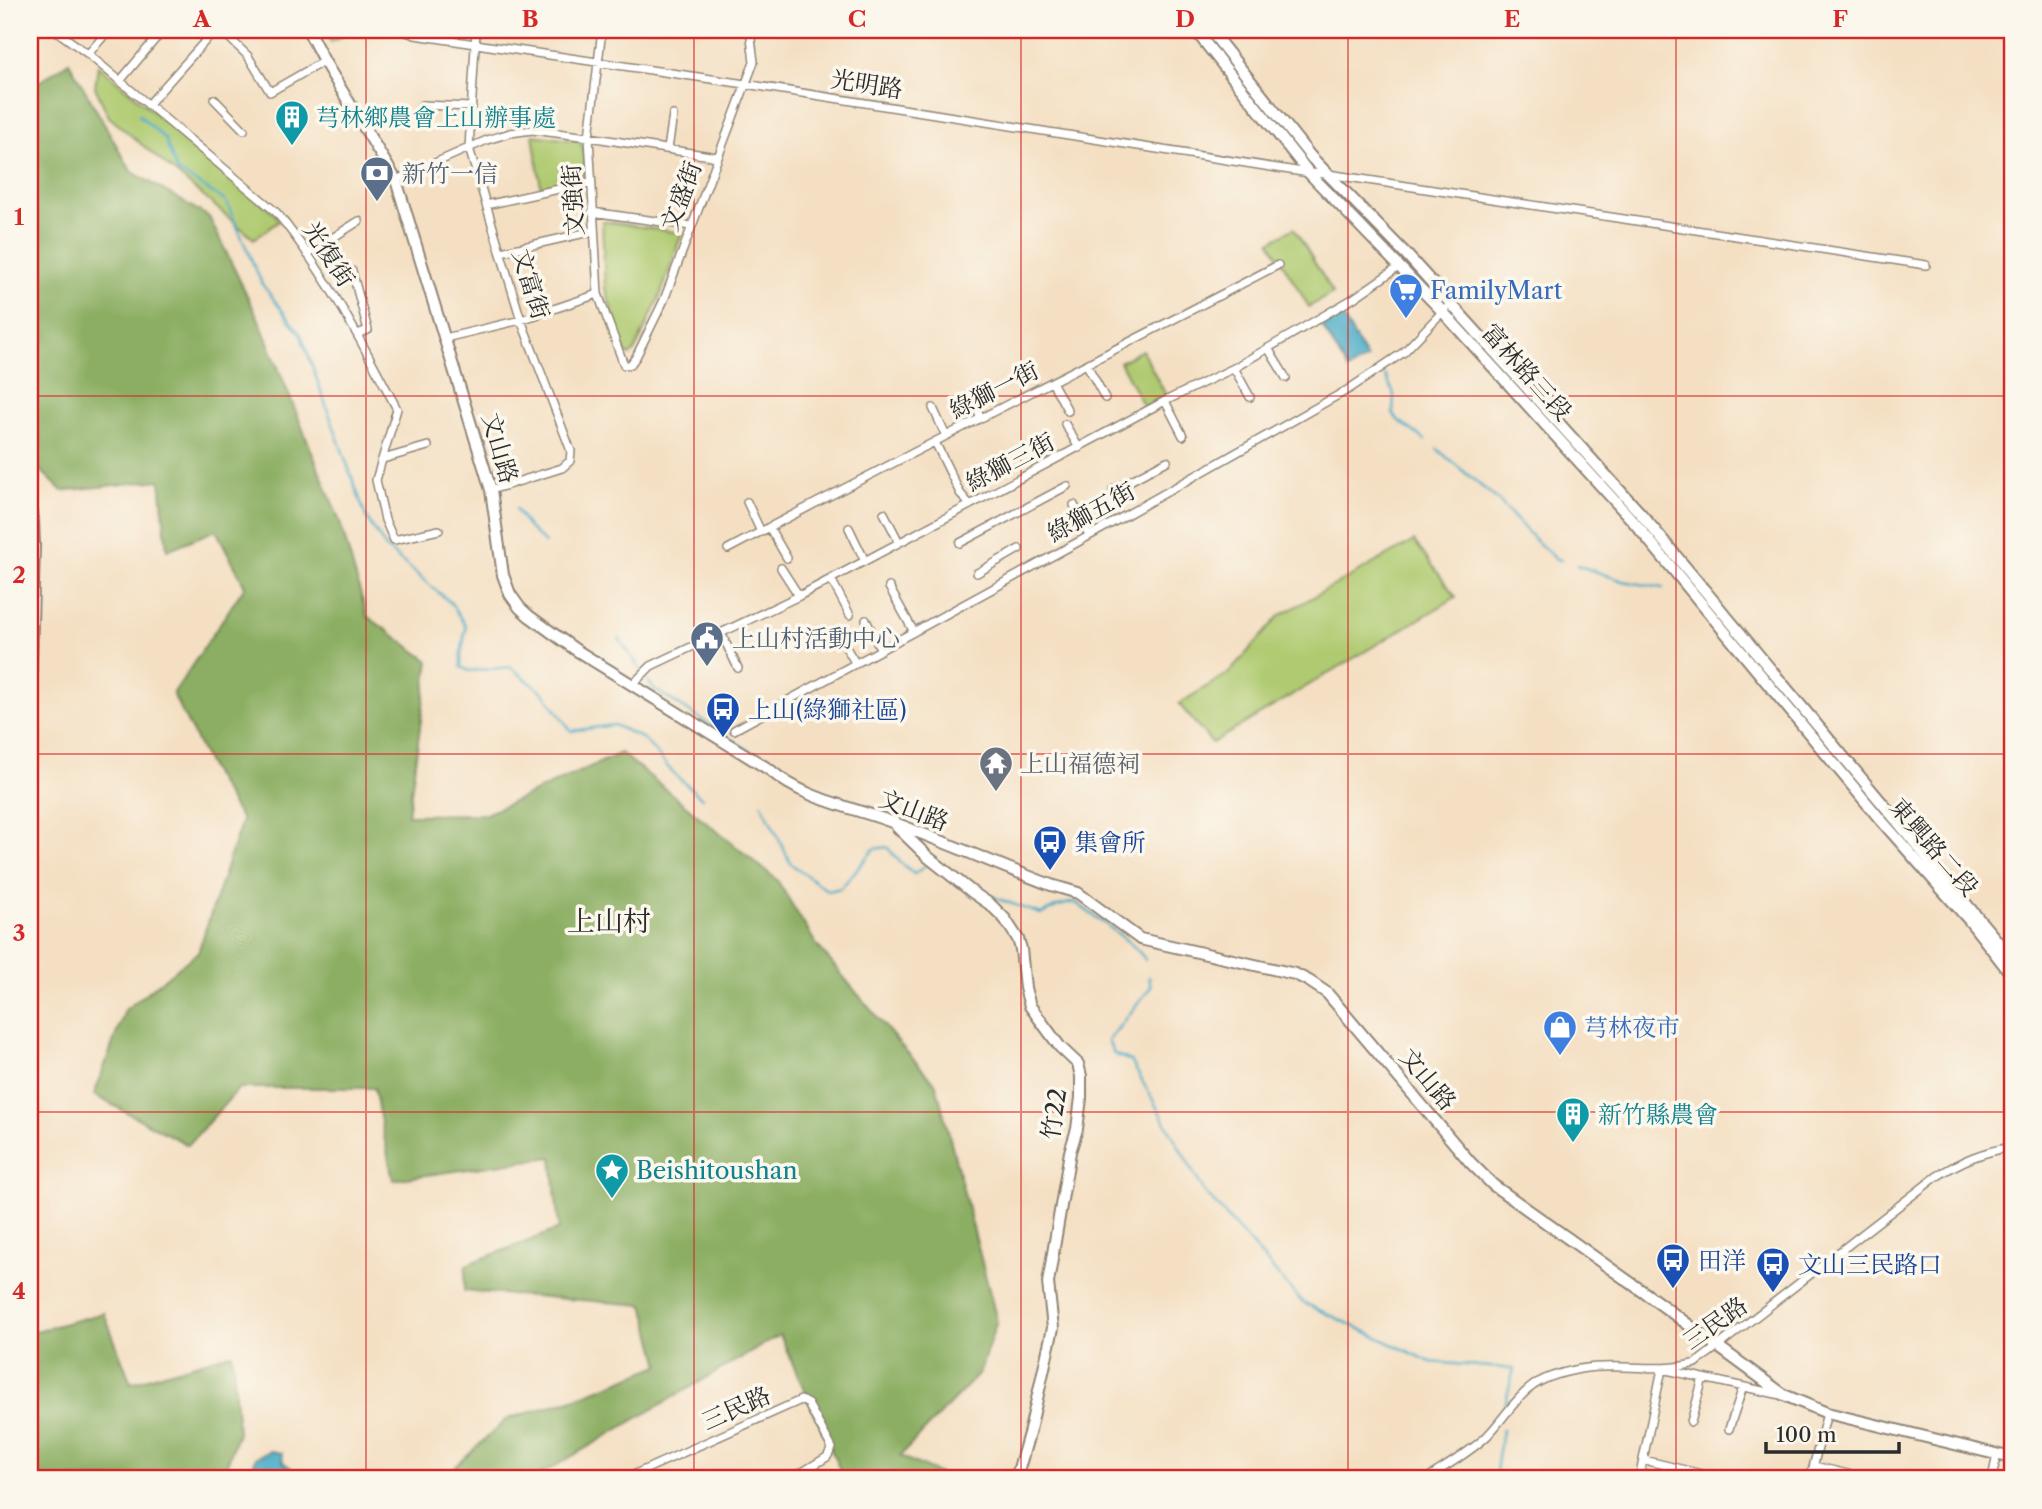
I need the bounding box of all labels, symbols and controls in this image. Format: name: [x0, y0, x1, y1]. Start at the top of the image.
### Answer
text: A: [192, 5, 212, 33]
text: B: [521, 5, 539, 33]
text: C: [848, 5, 866, 33]
text: D: [1175, 5, 1195, 33]
text: E: [1504, 5, 1520, 33]
text: F: [1832, 5, 1848, 33]
street label: 光明路: [829, 64, 905, 104]
building icon: 芎林鄉農會上山辦事處: [273, 98, 311, 147]
place label: 芎林鄉農會上山辦事處: [316, 103, 556, 132]
bank icon: 新竹一信: [358, 154, 396, 203]
street label: 文盛街: [655, 157, 707, 235]
place label: 新竹一信: [402, 159, 498, 188]
street label: 文強街: [557, 163, 589, 237]
text: 1: [14, 203, 25, 231]
street label: 光復街: [297, 216, 361, 292]
street label: 文富街: [507, 245, 555, 323]
supermarket icon: FamilyMart: [1387, 271, 1425, 320]
place label: FamilyMart: [1430, 276, 1563, 305]
street label: 富林路三段: [1476, 318, 1578, 426]
street label: 綠獅一街: [945, 355, 1043, 425]
street label: 文山路: [476, 409, 524, 487]
street label: 綠獅三街: [961, 427, 1059, 497]
street label: 綠獅五街: [1042, 476, 1140, 548]
text: 2: [12, 561, 26, 589]
public building icon: 上山村活動中心: [688, 619, 726, 668]
place label: 上山村活動中心: [732, 624, 900, 653]
bus stop icon: 上山(綠獅社區): [704, 690, 742, 739]
place label: 上山(綠獅社區): [748, 695, 907, 724]
temple icon: 上山福德祠: [977, 744, 1015, 793]
place label: 上山福德祠: [1020, 749, 1140, 778]
street label: 文山路: [875, 784, 953, 836]
street label: 東興路二段: [1884, 792, 1984, 902]
bus stop icon: 集會所: [1031, 823, 1069, 872]
place label: 集會所: [1074, 828, 1146, 857]
district label: 上山村: [567, 904, 651, 938]
text: 3: [13, 919, 26, 947]
shop icon: 芎林夜市: [1541, 1008, 1579, 1057]
place label: 芎林夜市: [1584, 1013, 1680, 1042]
street label: 文山路: [1394, 1042, 1462, 1116]
street label: 竹22: [1036, 1086, 1072, 1142]
building icon: 新竹縣農會: [1554, 1095, 1592, 1144]
place label: 新竹縣農會: [1598, 1100, 1718, 1129]
place icon: Beishitoushan: [593, 1151, 631, 1200]
place label: Beishitoushan: [636, 1156, 797, 1185]
bus stop icon: 田洋: [1654, 1241, 1692, 1290]
bus stop icon: 文山三民路口: [1754, 1245, 1792, 1294]
place label: 田洋: [1698, 1246, 1746, 1275]
place label: 文山三民路口: [1798, 1250, 1942, 1279]
text: 4: [12, 1277, 26, 1305]
street label: 三民路: [1677, 1290, 1753, 1356]
street label: 三民路: [697, 1380, 775, 1436]
scale bar: [1766, 1411, 1898, 1455]
text: 100 m: [1776, 1422, 1837, 1447]

